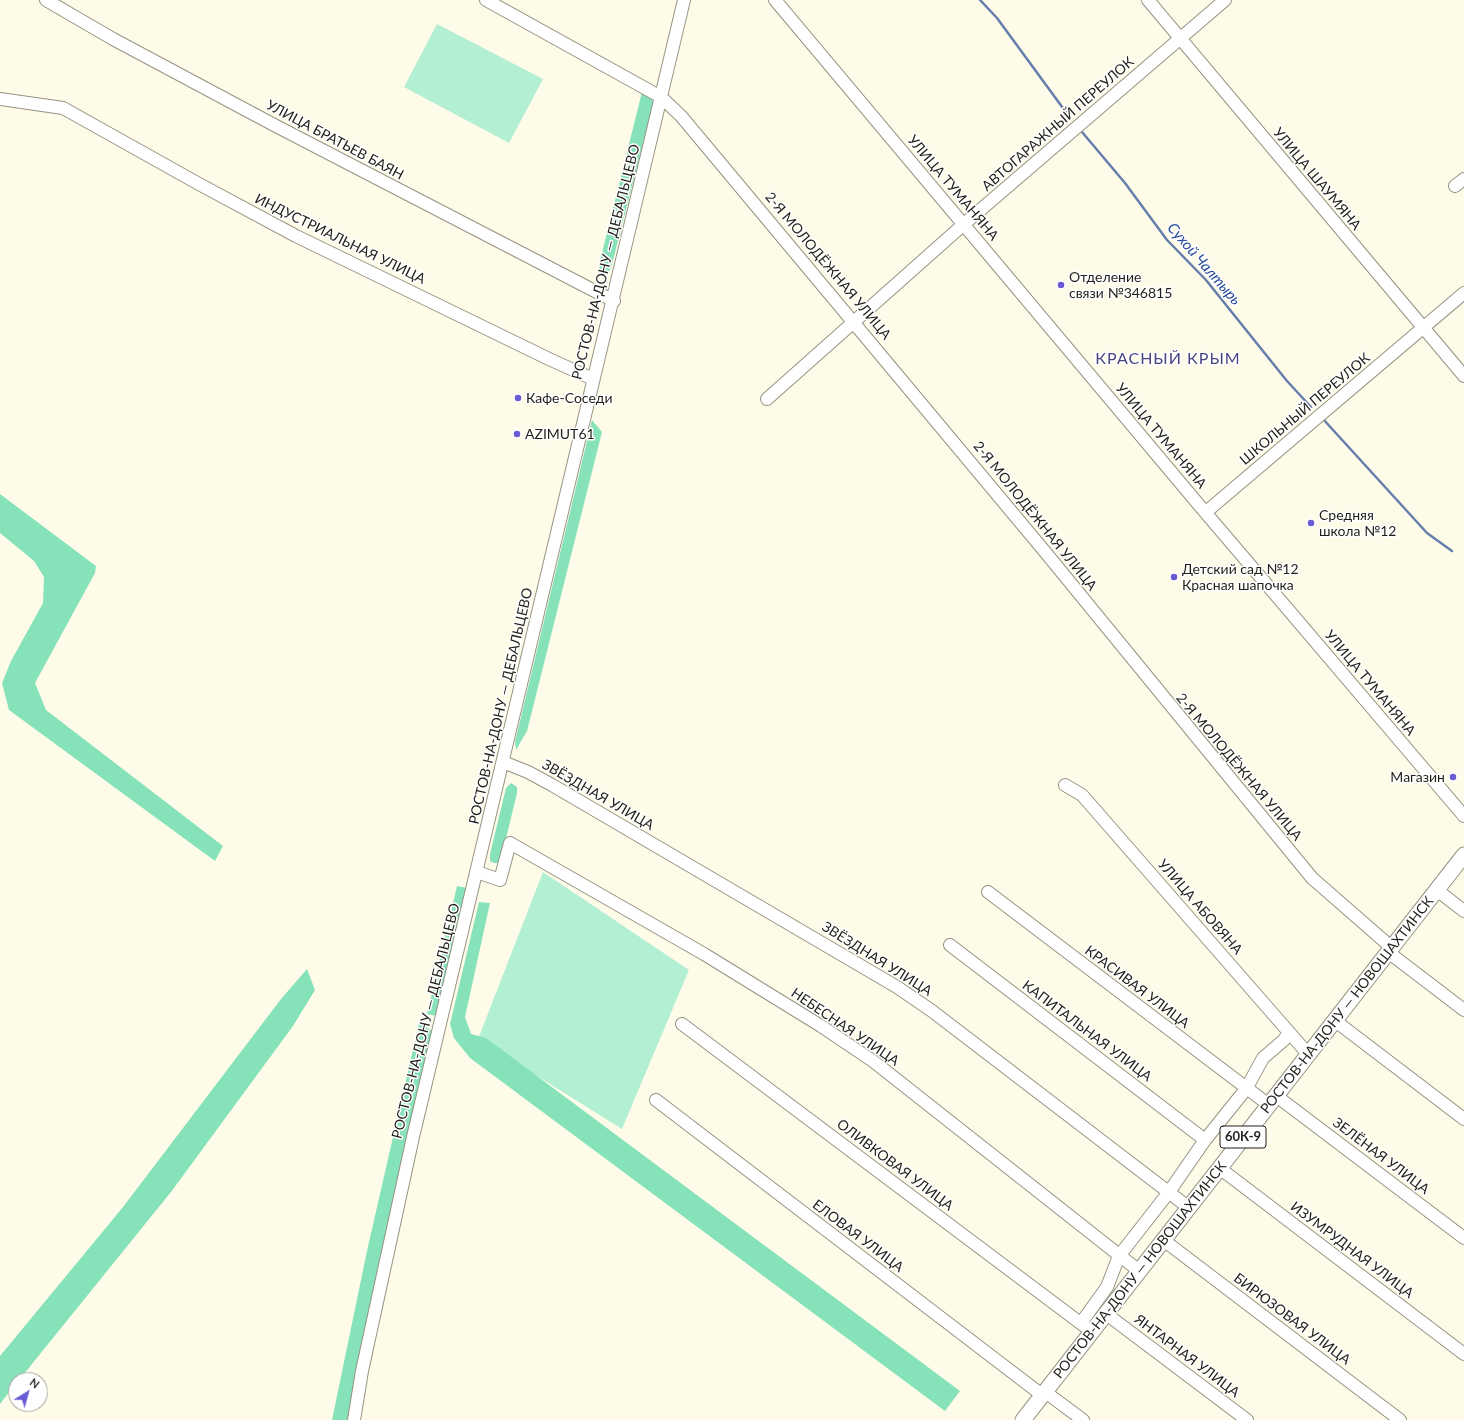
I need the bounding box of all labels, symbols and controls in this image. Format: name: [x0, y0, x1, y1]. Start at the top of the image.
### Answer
street label: АВТОГАРАЖНЫЙ ПЕРЕУЛОК: [979, 53, 1137, 195]
street label: УЛИЦА БРАТЬЕВ БАЯН: [263, 97, 407, 183]
street label: УЛИЦА ШАУМЯНА: [1269, 125, 1365, 233]
street label: УЛИЦА ТУМАНЯНА: [904, 132, 1002, 244]
street label: РОСТОВ-НА-ДОНУ — ДЕБАЛЬЦЕВО: [569, 143, 643, 381]
street label: 2-Я МОЛОДЁЖНАЯ УЛИЦА: [761, 189, 895, 343]
street label: ИНДУСТРИАЛЬНАЯ УЛИЦА: [252, 190, 428, 288]
water label: Сухой Чалтырь: [1163, 219, 1245, 309]
place label: Отделение связи №346815: [1069, 269, 1172, 302]
marker: Отделение связи №346815: [1056, 280, 1066, 290]
district label: КРАСНЫЙ КРЫМ: [1095, 349, 1241, 369]
street label: ШКОЛЬНЫЙ ПЕРЕУЛОК: [1237, 350, 1373, 468]
street label: УЛИЦА ТУМАНЯНА: [1112, 380, 1210, 492]
place label: Кафе-Соседи: [526, 390, 612, 406]
marker: Кафе-Соседи: [513, 393, 523, 403]
place label: AZIMUT61: [525, 426, 595, 442]
marker: AZIMUT61: [512, 429, 522, 439]
street label: 2-Я МОЛОДЁЖНАЯ УЛИЦА: [970, 438, 1100, 594]
place label: Средняя школа №12: [1319, 507, 1396, 540]
marker: Средняя школа №12: [1306, 518, 1316, 528]
place label: Детский сад №12 Красная шапочка: [1182, 561, 1299, 594]
marker: Детский сад №12 Красная шапочка: [1169, 572, 1179, 582]
street label: РОСТОВ-НА-ДОНУ — ДЕБАЛЬЦЕВО: [466, 586, 536, 826]
street label: УЛИЦА ТУМАНЯНА: [1321, 627, 1419, 739]
street label: 2-Я МОЛОДЁЖНАЯ УЛИЦА: [1172, 690, 1306, 844]
street label: ЗВЁЗДНАЯ УЛИЦА: [539, 756, 657, 834]
place label: Магазин: [1390, 769, 1445, 785]
marker: Магазин: [1448, 772, 1458, 782]
street label: УЛИЦА АБОВЯНА: [1154, 856, 1246, 958]
street label: РОСТОВ-НА-ДОНУ — НОВОШАХТИНСК: [1257, 893, 1437, 1117]
street label: РОСТОВ-НА-ДОНУ — ДЕБАЛЬЦЕВО: [389, 902, 463, 1140]
street label: ЗВЁЗДНАЯ УЛИЦА: [819, 918, 935, 1000]
street label: КРАСИВАЯ УЛИЦА: [1081, 942, 1193, 1032]
street label: КАПИТАЛЬНАЯ УЛИЦА: [1019, 977, 1155, 1085]
street label: НЕБЕСНАЯ УЛИЦА: [788, 985, 902, 1069]
street label: ЗЕЛЁНАЯ УЛИЦА: [1329, 1114, 1433, 1198]
street label: ОЛИВКОВАЯ УЛИЦА: [833, 1116, 957, 1214]
road number: 60К-9: [1220, 1126, 1266, 1148]
street label: РОСТОВ-НА-ДОНУ — НОВОШАХТИНСК: [1050, 1158, 1230, 1382]
street label: ЕЛОВАЯ УЛИЦА: [809, 1196, 907, 1276]
street label: ИЗУМРУДНАЯ УЛИЦА: [1287, 1198, 1417, 1302]
street label: БИРЮЗОВАЯ УЛИЦА: [1230, 1270, 1354, 1368]
street label: ЯНТАРНАЯ УЛИЦА: [1131, 1311, 1243, 1401]
north arrow: [8, 1372, 48, 1412]
text: N: [28, 1375, 42, 1391]

